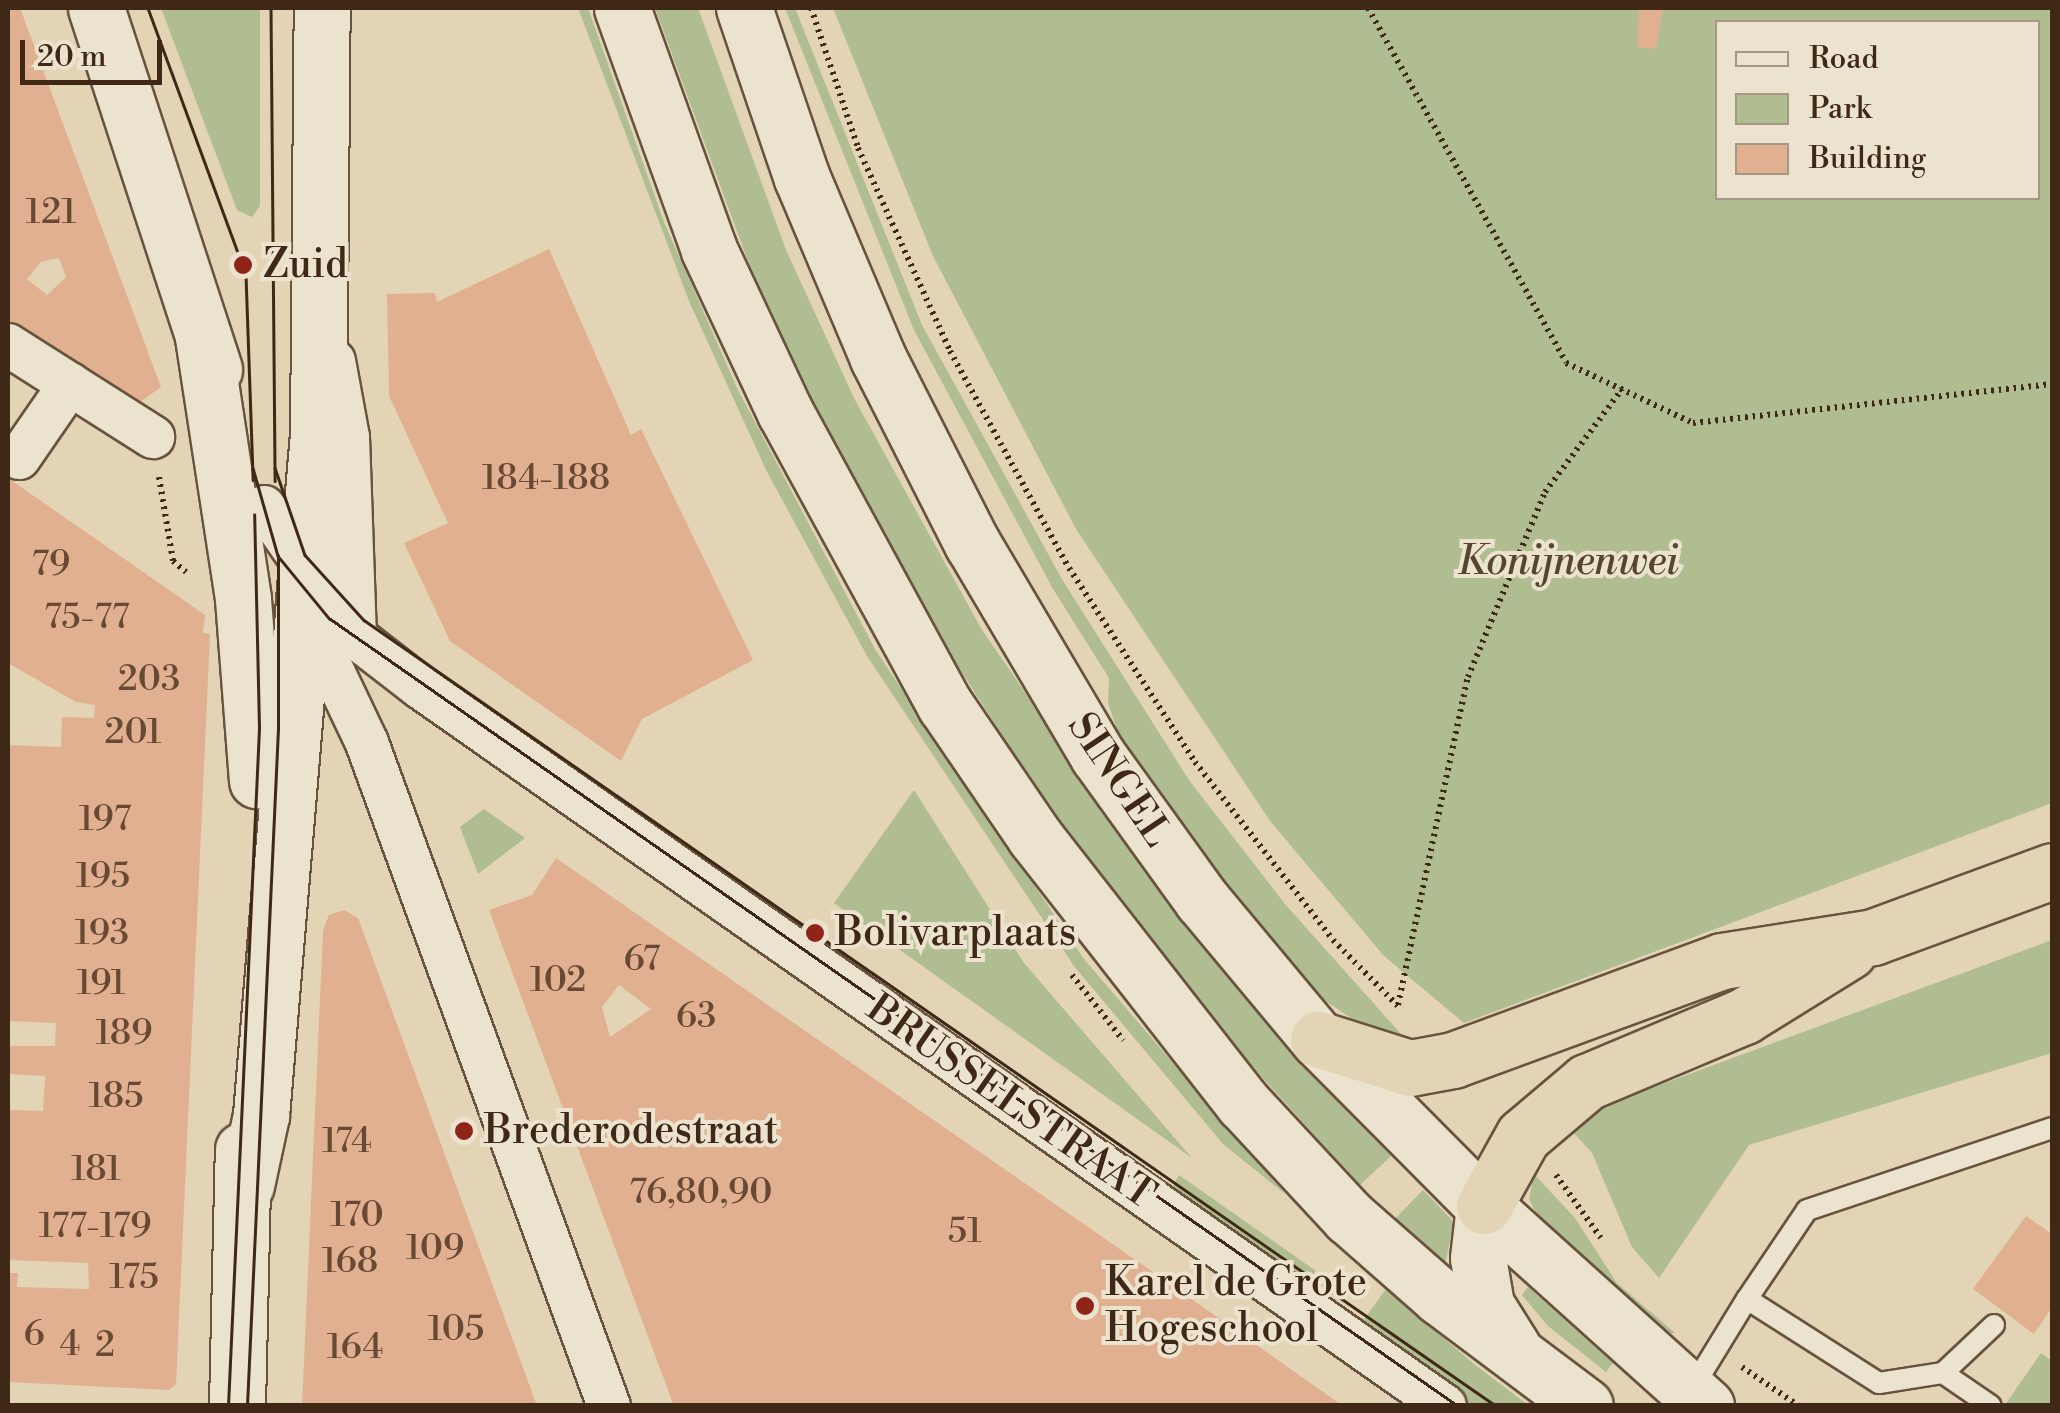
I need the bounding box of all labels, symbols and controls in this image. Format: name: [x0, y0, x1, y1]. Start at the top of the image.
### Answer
scale bar: [25, 20, 168, 82]
legend: [1715, 20, 2040, 200]
text: 20 m: [37, 38, 106, 76]
text: Road: [1809, 40, 1879, 78]
text: Park: [1809, 90, 1871, 128]
text: Building: [1809, 140, 1926, 178]
house number: 121: [25, 192, 77, 234]
place label: Zuid: [263, 241, 348, 289]
marker: Zuid: [232, 254, 254, 276]
house number: 184-188: [482, 458, 610, 500]
park label: Konijnenwei: [1457, 538, 1679, 586]
house number: 79: [32, 544, 70, 586]
house number: 75-77: [44, 597, 130, 639]
house number: 203: [118, 659, 180, 701]
street label: SINGEL: [1057, 704, 1181, 856]
house number: 201: [104, 712, 162, 754]
house number: 197: [79, 799, 131, 841]
house number: 195: [76, 856, 130, 898]
place label: Bolivarplaats: [835, 909, 1076, 957]
house number: 193: [75, 913, 129, 955]
marker: Bolivarplaats: [804, 922, 826, 944]
house number: 67: [623, 939, 661, 981]
house number: 102: [530, 960, 586, 1002]
house number: 191: [77, 963, 125, 1005]
street label: BRUSSELSTRAAT: [858, 985, 1164, 1219]
house number: 63: [676, 996, 716, 1038]
house number: 189: [95, 1013, 153, 1055]
house number: 185: [88, 1076, 144, 1118]
place label: Brederodestraat: [484, 1107, 778, 1155]
marker: Brederodestraat: [453, 1120, 475, 1142]
house number: 174: [322, 1121, 372, 1163]
house number: 181: [71, 1149, 121, 1191]
house number: 76,80,90: [629, 1172, 773, 1214]
house number: 170: [330, 1195, 384, 1237]
house number: 177-179: [39, 1206, 151, 1248]
house number: 51: [948, 1211, 982, 1253]
house number: 109: [406, 1228, 464, 1270]
house number: 168: [322, 1241, 378, 1283]
house number: 175: [109, 1257, 159, 1299]
place label: Karel de Grote Hogeschool: [1105, 1259, 1367, 1353]
marker: Karel de Grote Hogeschool: [1074, 1295, 1096, 1317]
house number: 105: [428, 1309, 484, 1351]
house number: 6: [23, 1314, 45, 1356]
house number: 4: [60, 1324, 80, 1366]
house number: 2: [95, 1325, 115, 1367]
house number: 164: [327, 1327, 383, 1369]

